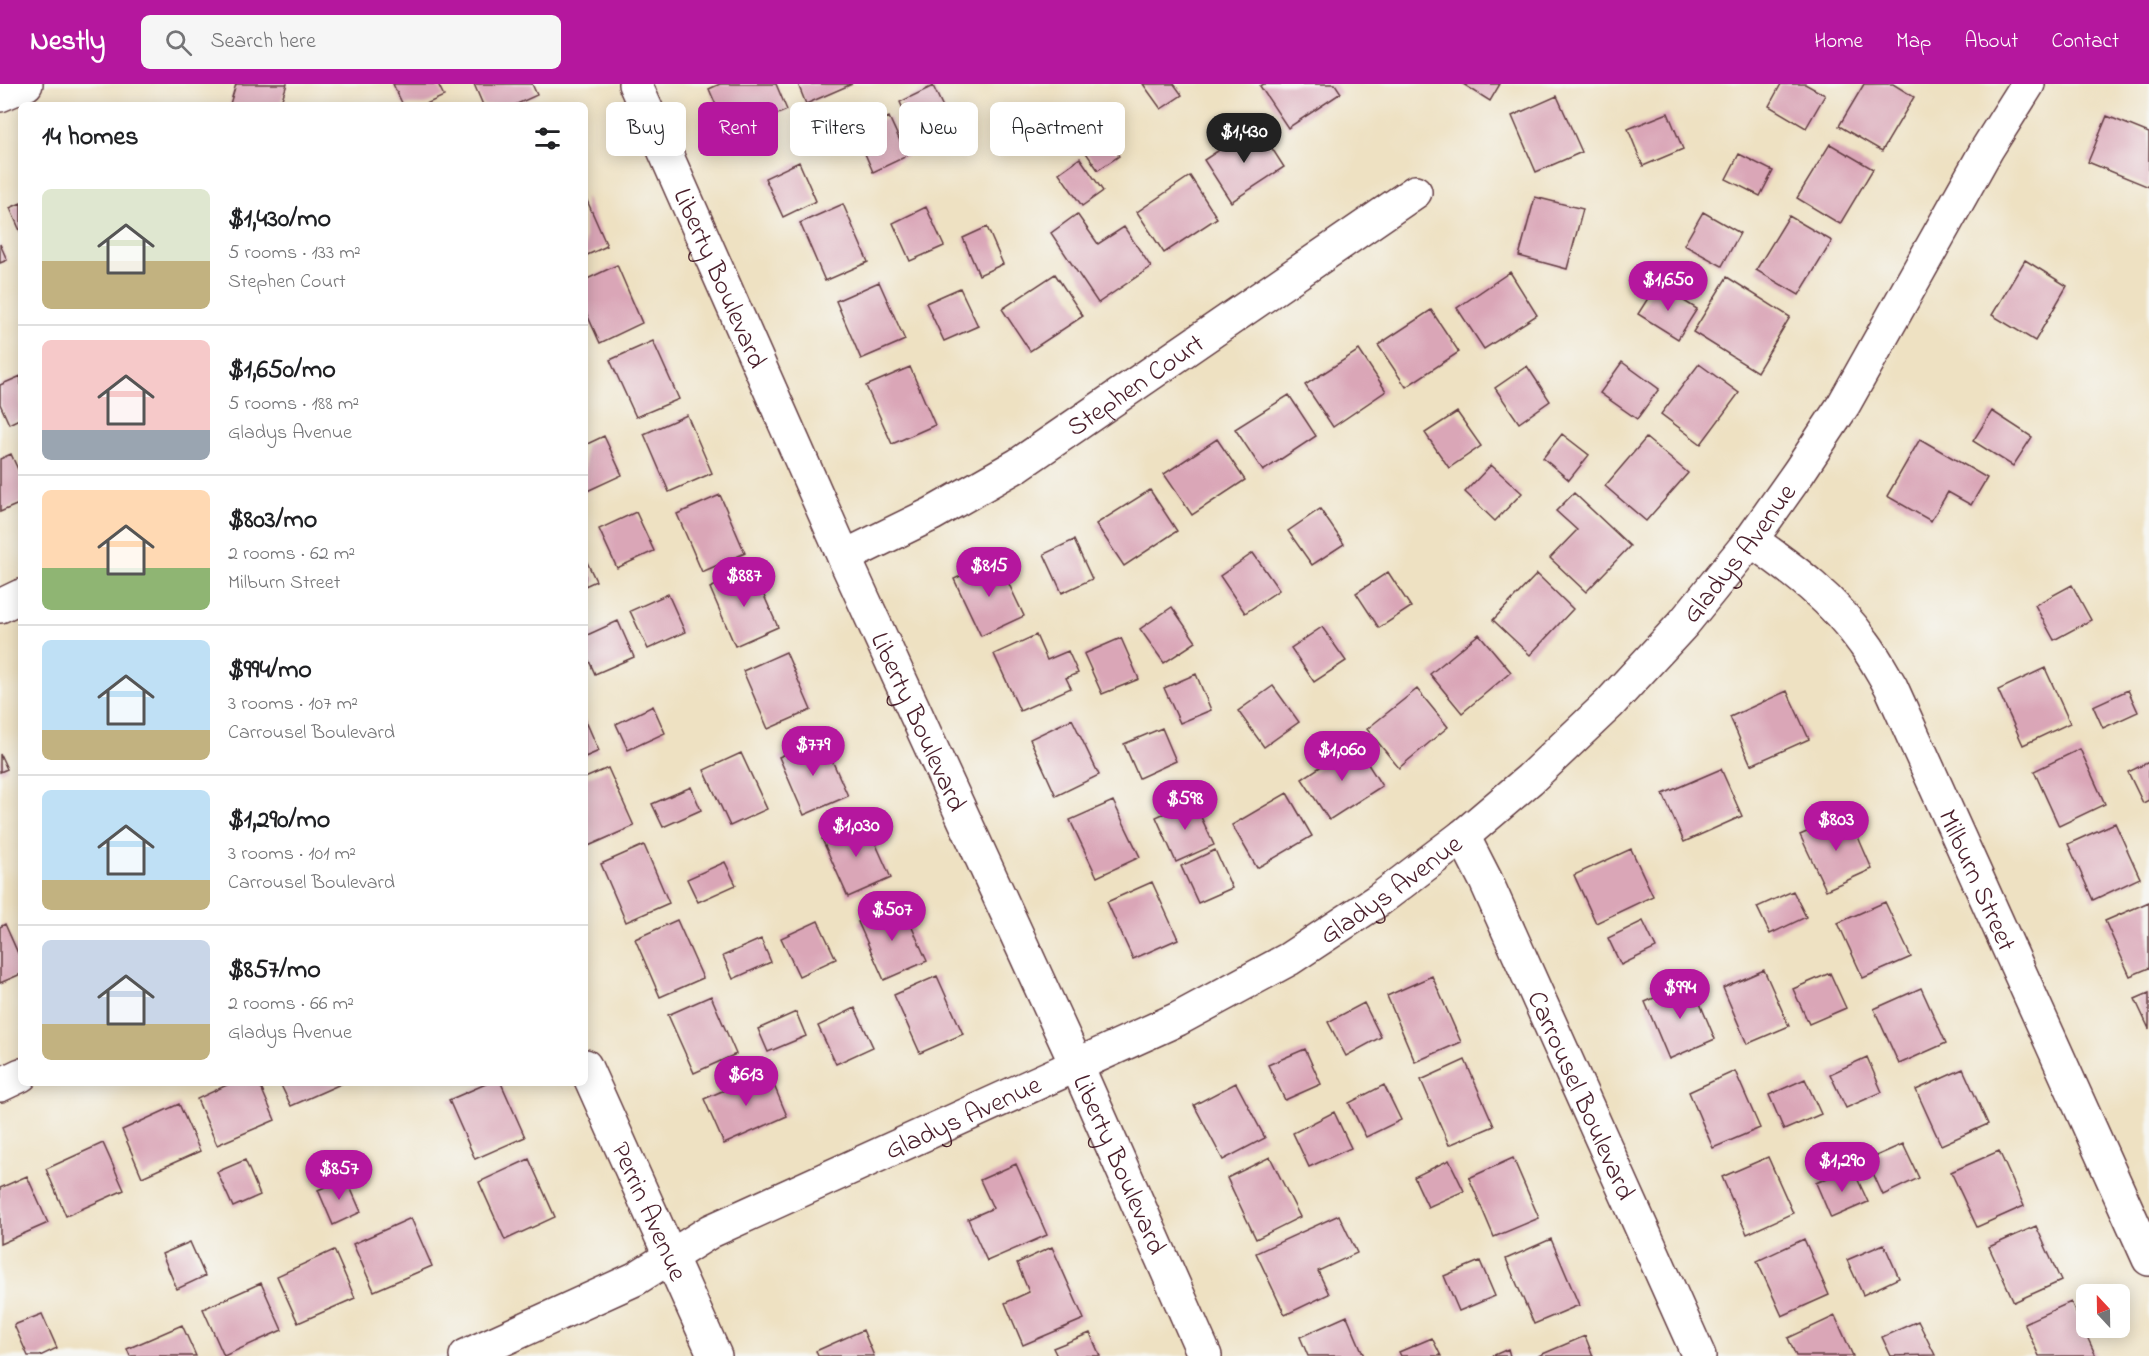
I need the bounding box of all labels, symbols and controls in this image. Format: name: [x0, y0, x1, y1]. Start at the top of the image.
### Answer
search box: [141, 15, 561, 69]
text: Nestly: [30, 22, 105, 63]
icon: search: [162, 26, 195, 59]
text: Search here: [210, 26, 316, 58]
text: Home: [1814, 27, 1863, 57]
text: Map: [1896, 27, 1931, 57]
text: About: [1964, 27, 2018, 57]
text: Contact: [2051, 27, 2119, 57]
chip: Buy: [606, 102, 686, 156]
chip: Rent: [698, 102, 778, 156]
chip: Filters: [790, 102, 887, 156]
chip: New: [899, 102, 978, 156]
chip: Apartment: [990, 102, 1125, 156]
pin: $1,430: [1195, 113, 1293, 164]
text: $1,430: [1220, 118, 1268, 147]
text: 14 homes: [42, 119, 138, 157]
icon: filters: [531, 122, 564, 155]
street label: Liberty Boulevard: [661, 183, 775, 375]
text: $1,430/mo: [228, 201, 331, 239]
icon: home: [90, 213, 162, 285]
text: 5 rooms · 133 m²: [228, 239, 361, 268]
pin: $1,650: [1619, 261, 1717, 312]
text: $1,650: [1643, 266, 1693, 295]
text: Stephen Court: [228, 268, 346, 297]
street label: Stephen Court: [1060, 325, 1213, 448]
text: $1,650/mo: [228, 352, 336, 390]
icon: home: [90, 364, 162, 436]
text: 5 rooms · 188 m²: [228, 390, 359, 419]
text: Gladys Avenue: [228, 419, 352, 448]
street label: Gladys Avenue: [1674, 476, 1808, 633]
text: $803/mo: [228, 502, 317, 540]
icon: home: [90, 514, 162, 586]
text: 2 rooms · 62 m²: [228, 540, 355, 569]
pin: $815: [953, 547, 1025, 598]
text: $815: [970, 552, 1008, 581]
pin: $887: [708, 557, 780, 608]
text: $887: [726, 562, 762, 591]
text: Milburn Street: [228, 569, 341, 598]
street label: Liberty Boulevard: [859, 627, 975, 819]
text: $994/mo: [228, 652, 312, 690]
icon: home: [90, 664, 162, 736]
text: 3 rooms · 107 m²: [228, 690, 358, 719]
text: Carrousel Boulevard: [228, 719, 395, 748]
pin: $779: [777, 726, 849, 777]
text: $779: [796, 731, 830, 760]
pin: $1,060: [1293, 731, 1391, 782]
text: $1,060: [1318, 736, 1366, 765]
pin: $598: [1149, 780, 1221, 831]
text: $598: [1166, 785, 1204, 814]
pin: $803: [1800, 801, 1872, 852]
text: $1,290/mo: [228, 802, 330, 840]
street label: Milburn Street: [1927, 804, 2025, 958]
text: $803: [1818, 806, 1854, 835]
pin: $1,030: [807, 807, 905, 858]
text: $1,030: [832, 812, 880, 841]
icon: home: [90, 814, 162, 886]
street label: Gladys Avenue: [1313, 826, 1472, 956]
text: 3 rooms · 101 m²: [228, 840, 356, 869]
text: Carrousel Boulevard: [228, 869, 395, 898]
pin: $507: [856, 891, 928, 942]
text: $507: [872, 896, 912, 925]
text: $857/mo: [228, 952, 321, 990]
icon: home: [90, 964, 162, 1036]
pin: $994: [1644, 969, 1716, 1020]
text: $994: [1664, 974, 1696, 1003]
street label: Carrousel Boulevard: [1516, 985, 1644, 1207]
text: 2 rooms · 66 m²: [228, 990, 354, 1019]
text: Gladys Avenue: [228, 1019, 352, 1048]
pin: $613: [710, 1056, 782, 1107]
text: $613: [728, 1061, 764, 1090]
street label: Gladys Avenue: [879, 1066, 1049, 1171]
street label: Liberty Boulevard: [1061, 1069, 1175, 1261]
street label: Perrin Avenue: [600, 1136, 696, 1289]
pin: $1,290: [1793, 1142, 1891, 1193]
text: $1,290: [1819, 1147, 1865, 1176]
pin: $857: [303, 1150, 375, 1201]
text: $857: [319, 1155, 359, 1184]
north arrow: [2076, 1284, 2130, 1338]
map controls: [2076, 1284, 2130, 1338]

